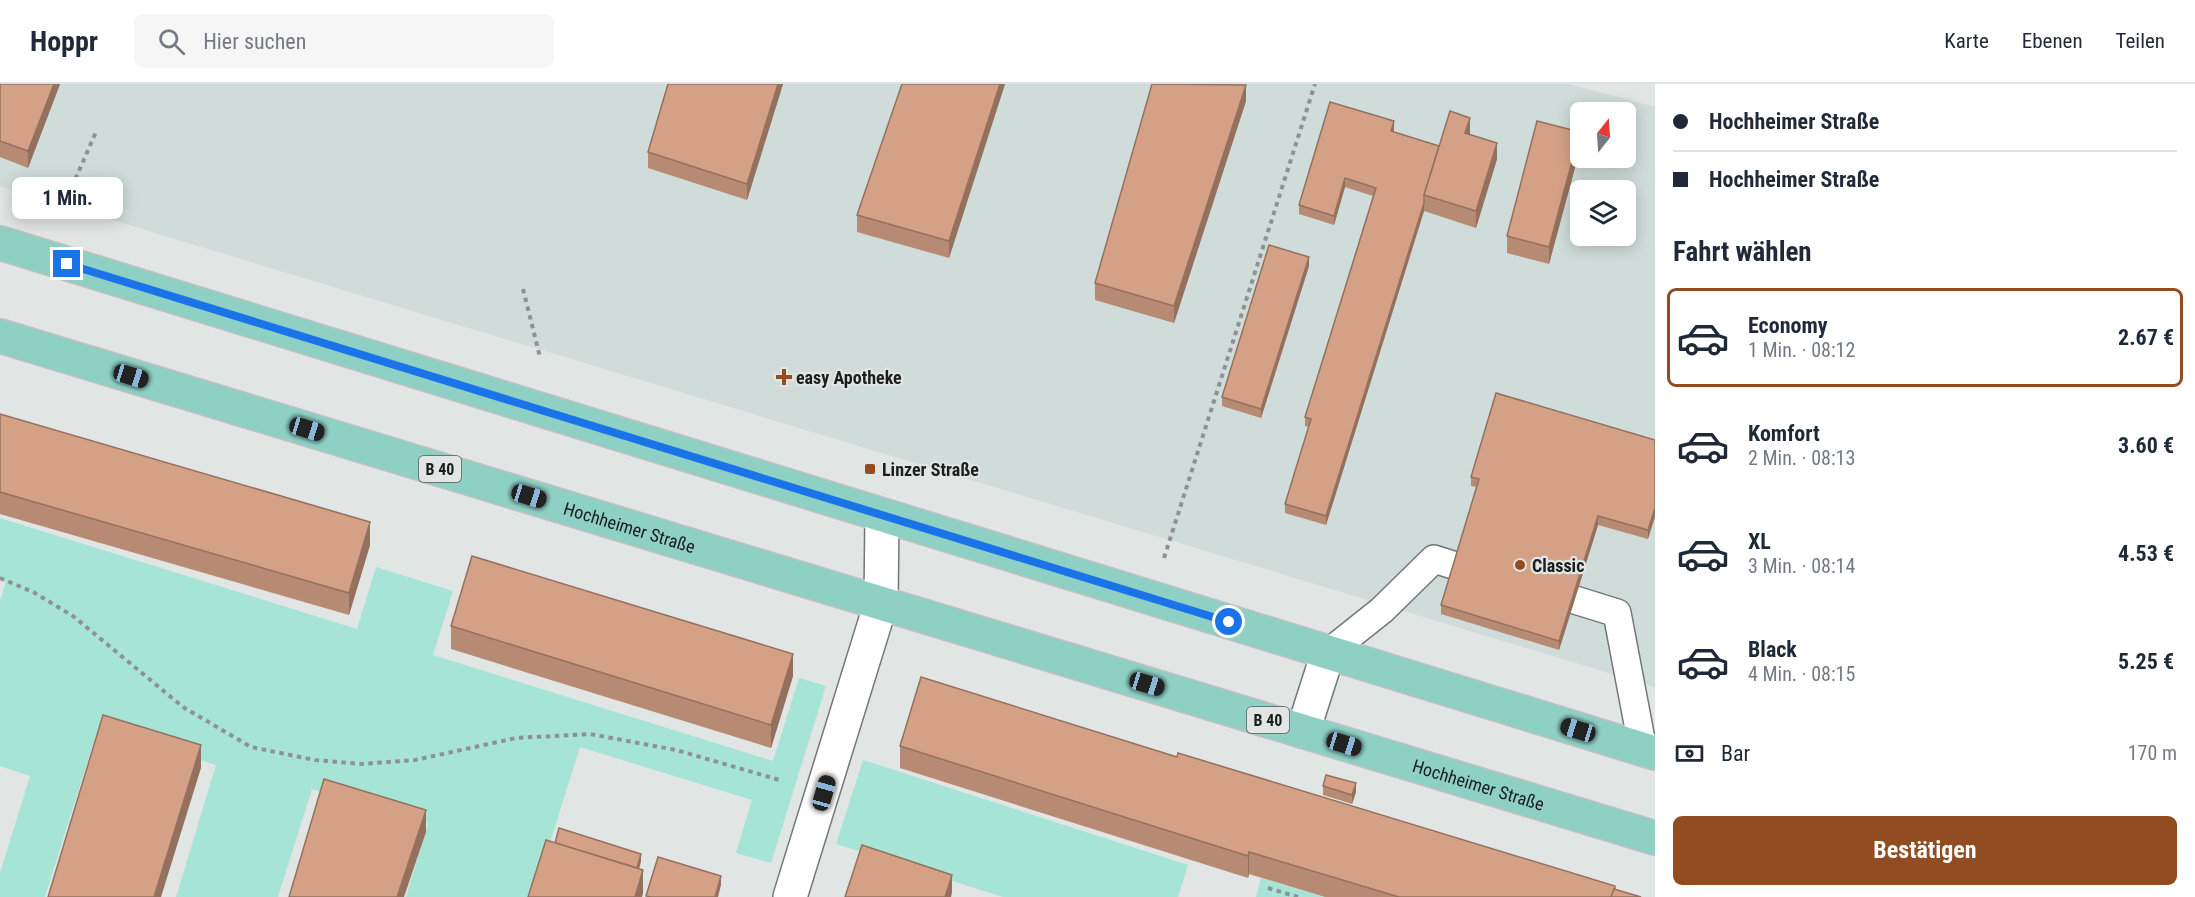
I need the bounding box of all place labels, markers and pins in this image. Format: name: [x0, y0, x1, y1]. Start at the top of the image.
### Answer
place label: easy Apotheke: [796, 367, 902, 388]
marker: easy Apotheke: [777, 370, 791, 384]
place label: Linzer Straße: [882, 459, 979, 480]
marker: Linzer Straße: [863, 462, 877, 476]
place label: Classic: [1532, 555, 1584, 576]
marker: Classic: [1513, 558, 1527, 572]

